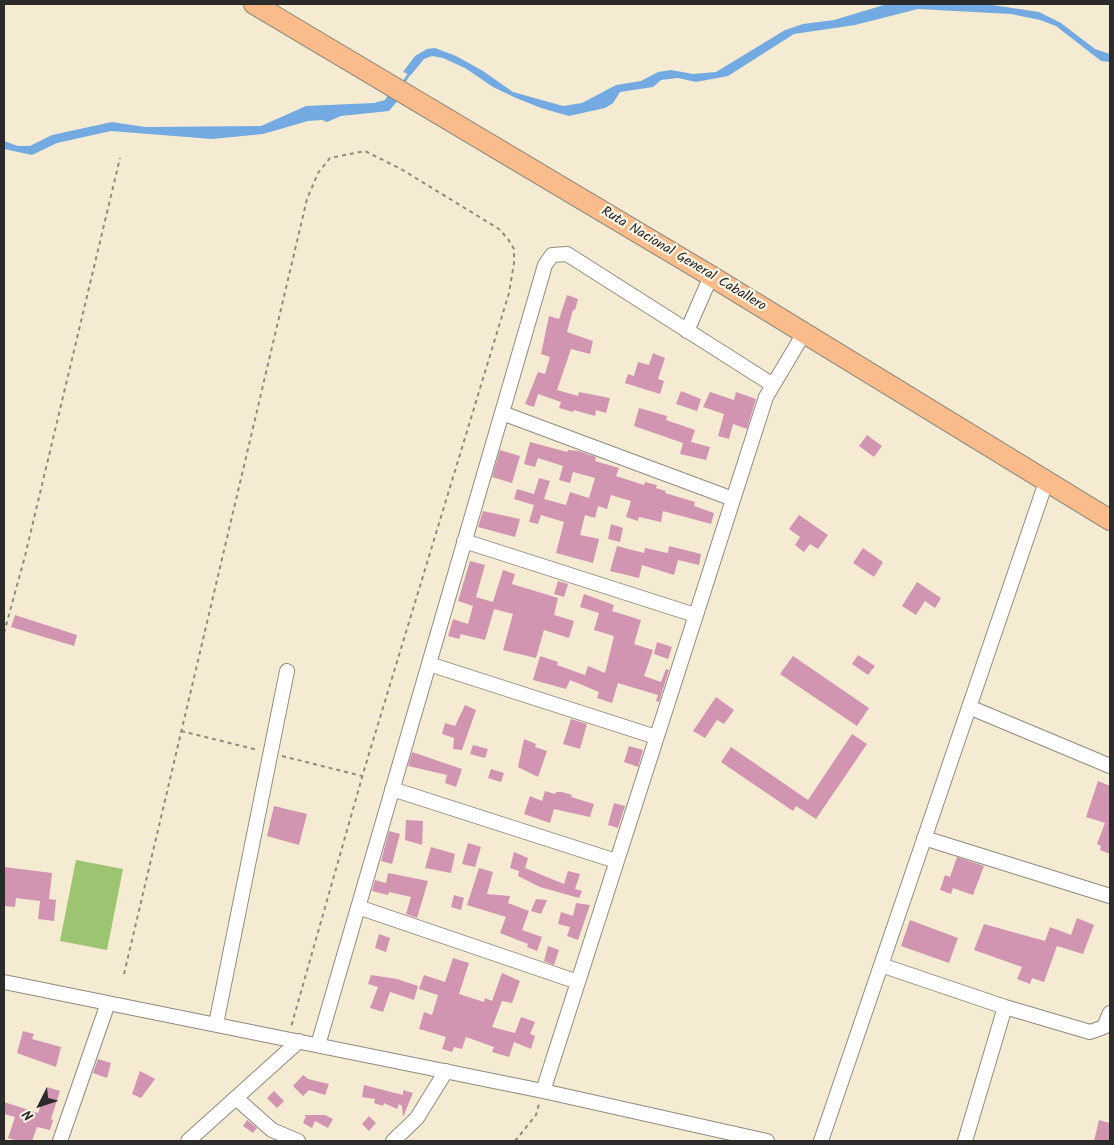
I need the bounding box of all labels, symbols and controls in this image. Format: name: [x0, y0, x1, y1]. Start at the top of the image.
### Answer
street label: Ruta Nacional General Caballero: [598, 204, 768, 316]
north arrow: [15, 1080, 65, 1130]
text: N: [17, 1104, 40, 1125]

